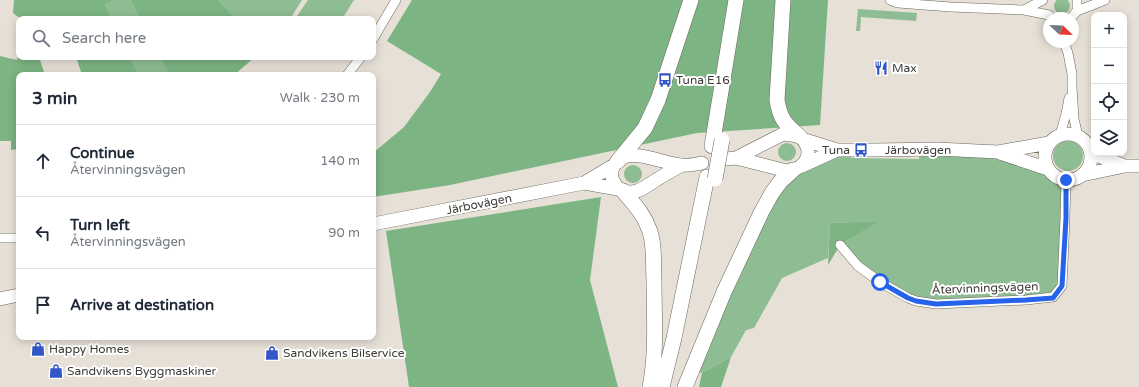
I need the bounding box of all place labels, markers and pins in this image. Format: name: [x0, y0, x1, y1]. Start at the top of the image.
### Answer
restaurant icon: Max: [873, 60, 889, 76]
place label: Max: [892, 61, 917, 75]
bus stop icon: Tuna E16: [657, 72, 673, 88]
place label: Tuna E16: [676, 73, 730, 87]
bus stop icon: Tuna: [853, 142, 869, 158]
place label: Tuna: [822, 143, 850, 157]
shop icon: Happy Homes: [30, 341, 46, 357]
place label: Happy Homes: [49, 342, 129, 356]
shop icon: Sandvikens Bilservice: [264, 345, 280, 361]
place label: Sandvikens Bilservice: [283, 346, 405, 360]
shop icon: Sandvikens Byggmaskiner: [48, 363, 64, 379]
place label: Sandvikens Byggmaskiner: [67, 364, 217, 378]

